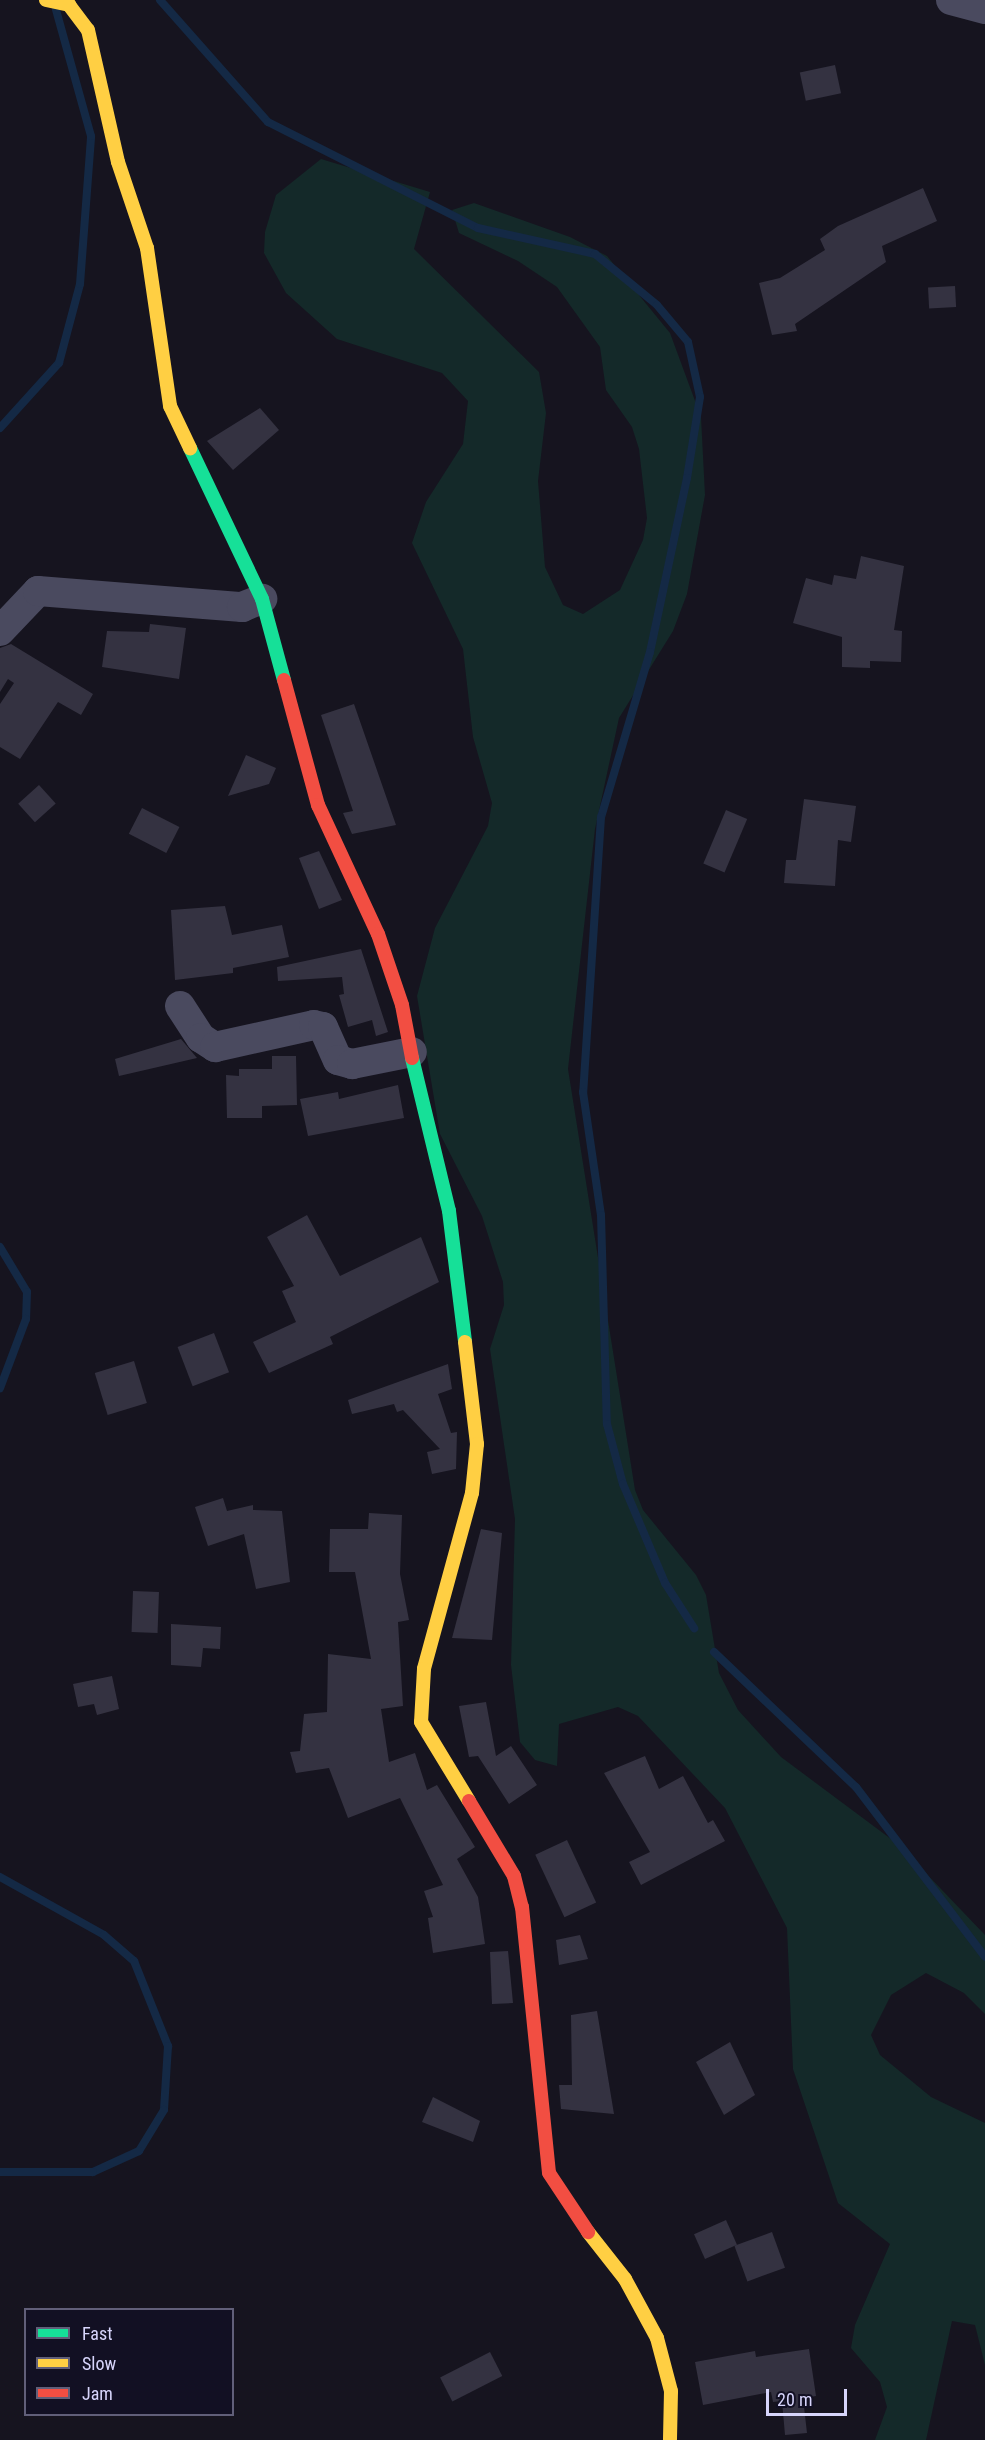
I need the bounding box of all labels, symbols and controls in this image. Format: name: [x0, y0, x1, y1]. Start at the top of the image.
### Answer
legend: [24, 2308, 234, 2416]
text: Fast: [82, 2323, 113, 2344]
text: Slow: [82, 2353, 116, 2374]
scale bar: [769, 2377, 850, 2415]
text: Jam: [82, 2383, 113, 2404]
text: 20 m: [777, 2389, 812, 2410]

